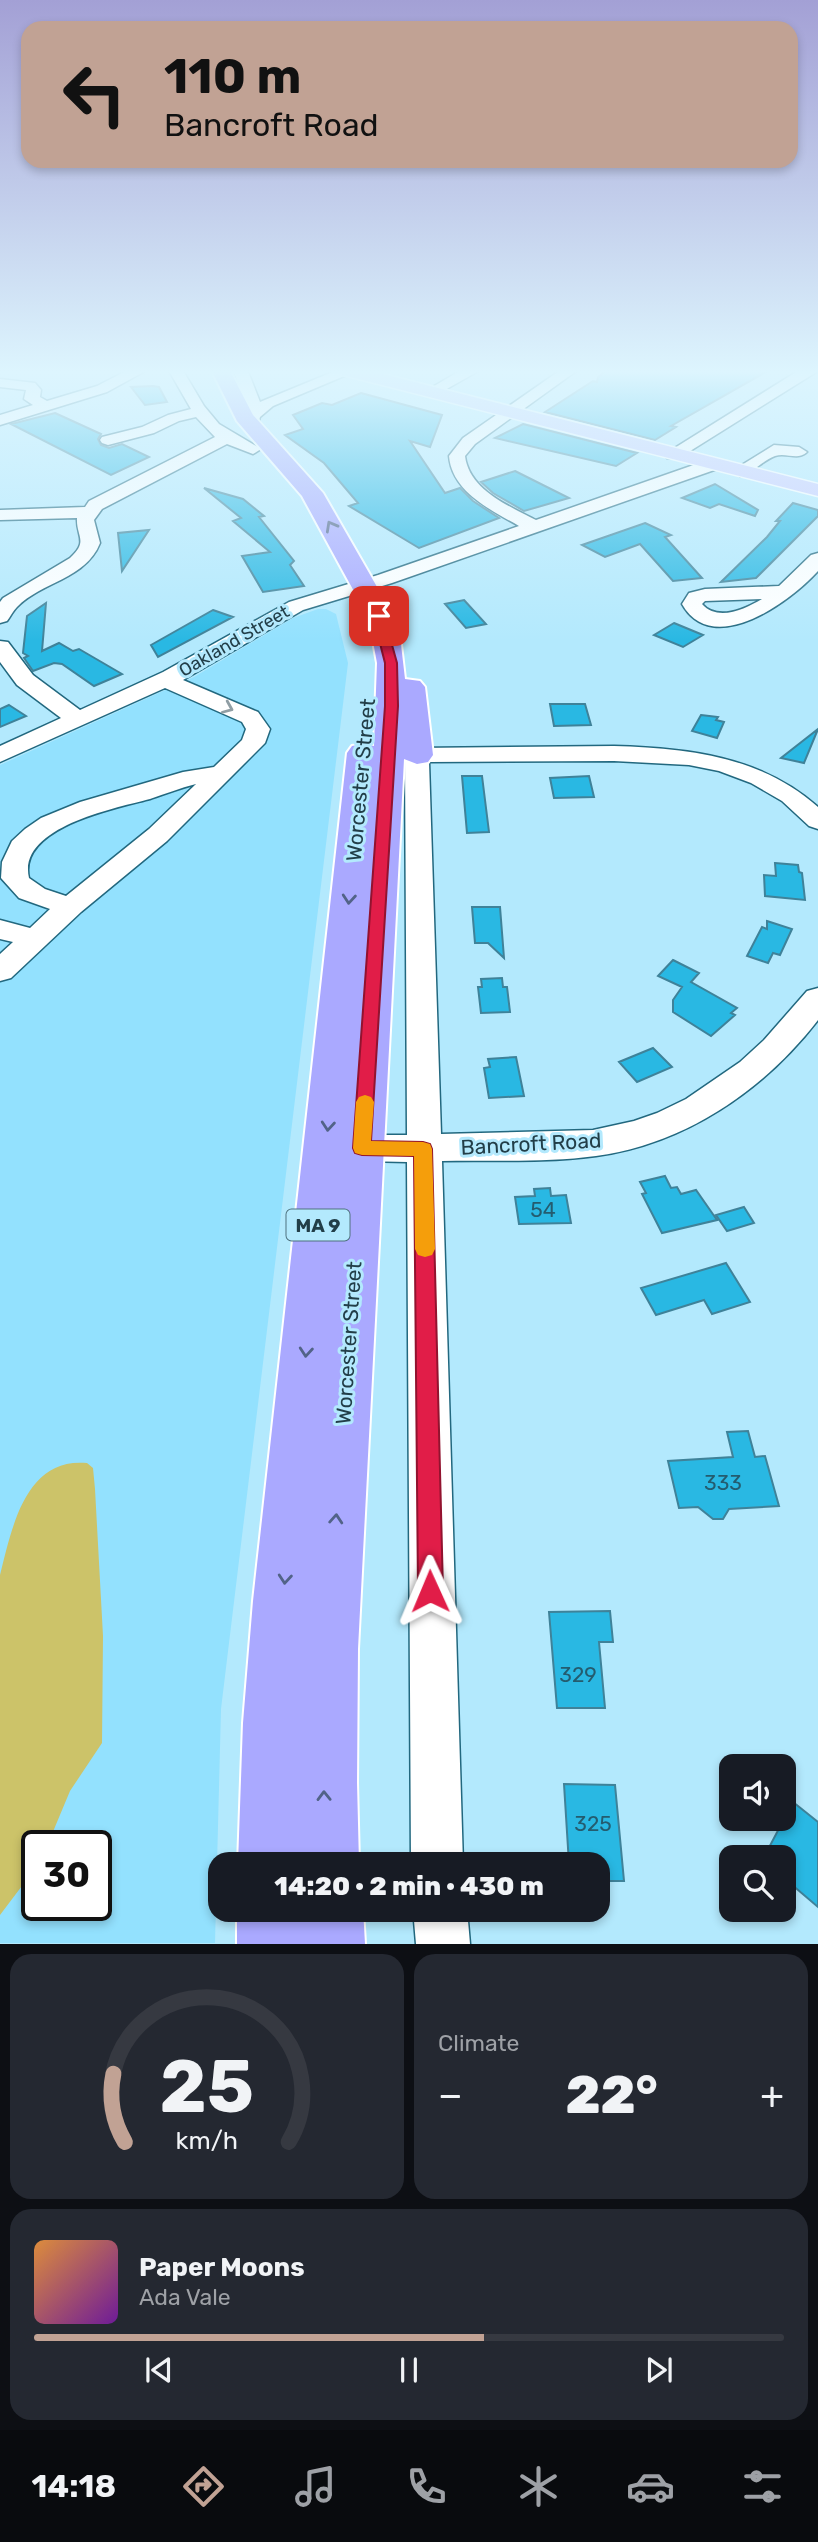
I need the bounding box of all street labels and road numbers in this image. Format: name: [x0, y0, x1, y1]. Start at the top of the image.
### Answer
street label: Oakland Street: [175, 601, 293, 681]
street label: Worcester Street: [341, 697, 380, 863]
street label: Bancroft Road: [460, 1127, 602, 1160]
road number: MA 9: [286, 1210, 350, 1240]
street label: Worcester Street: [330, 1260, 367, 1425]

